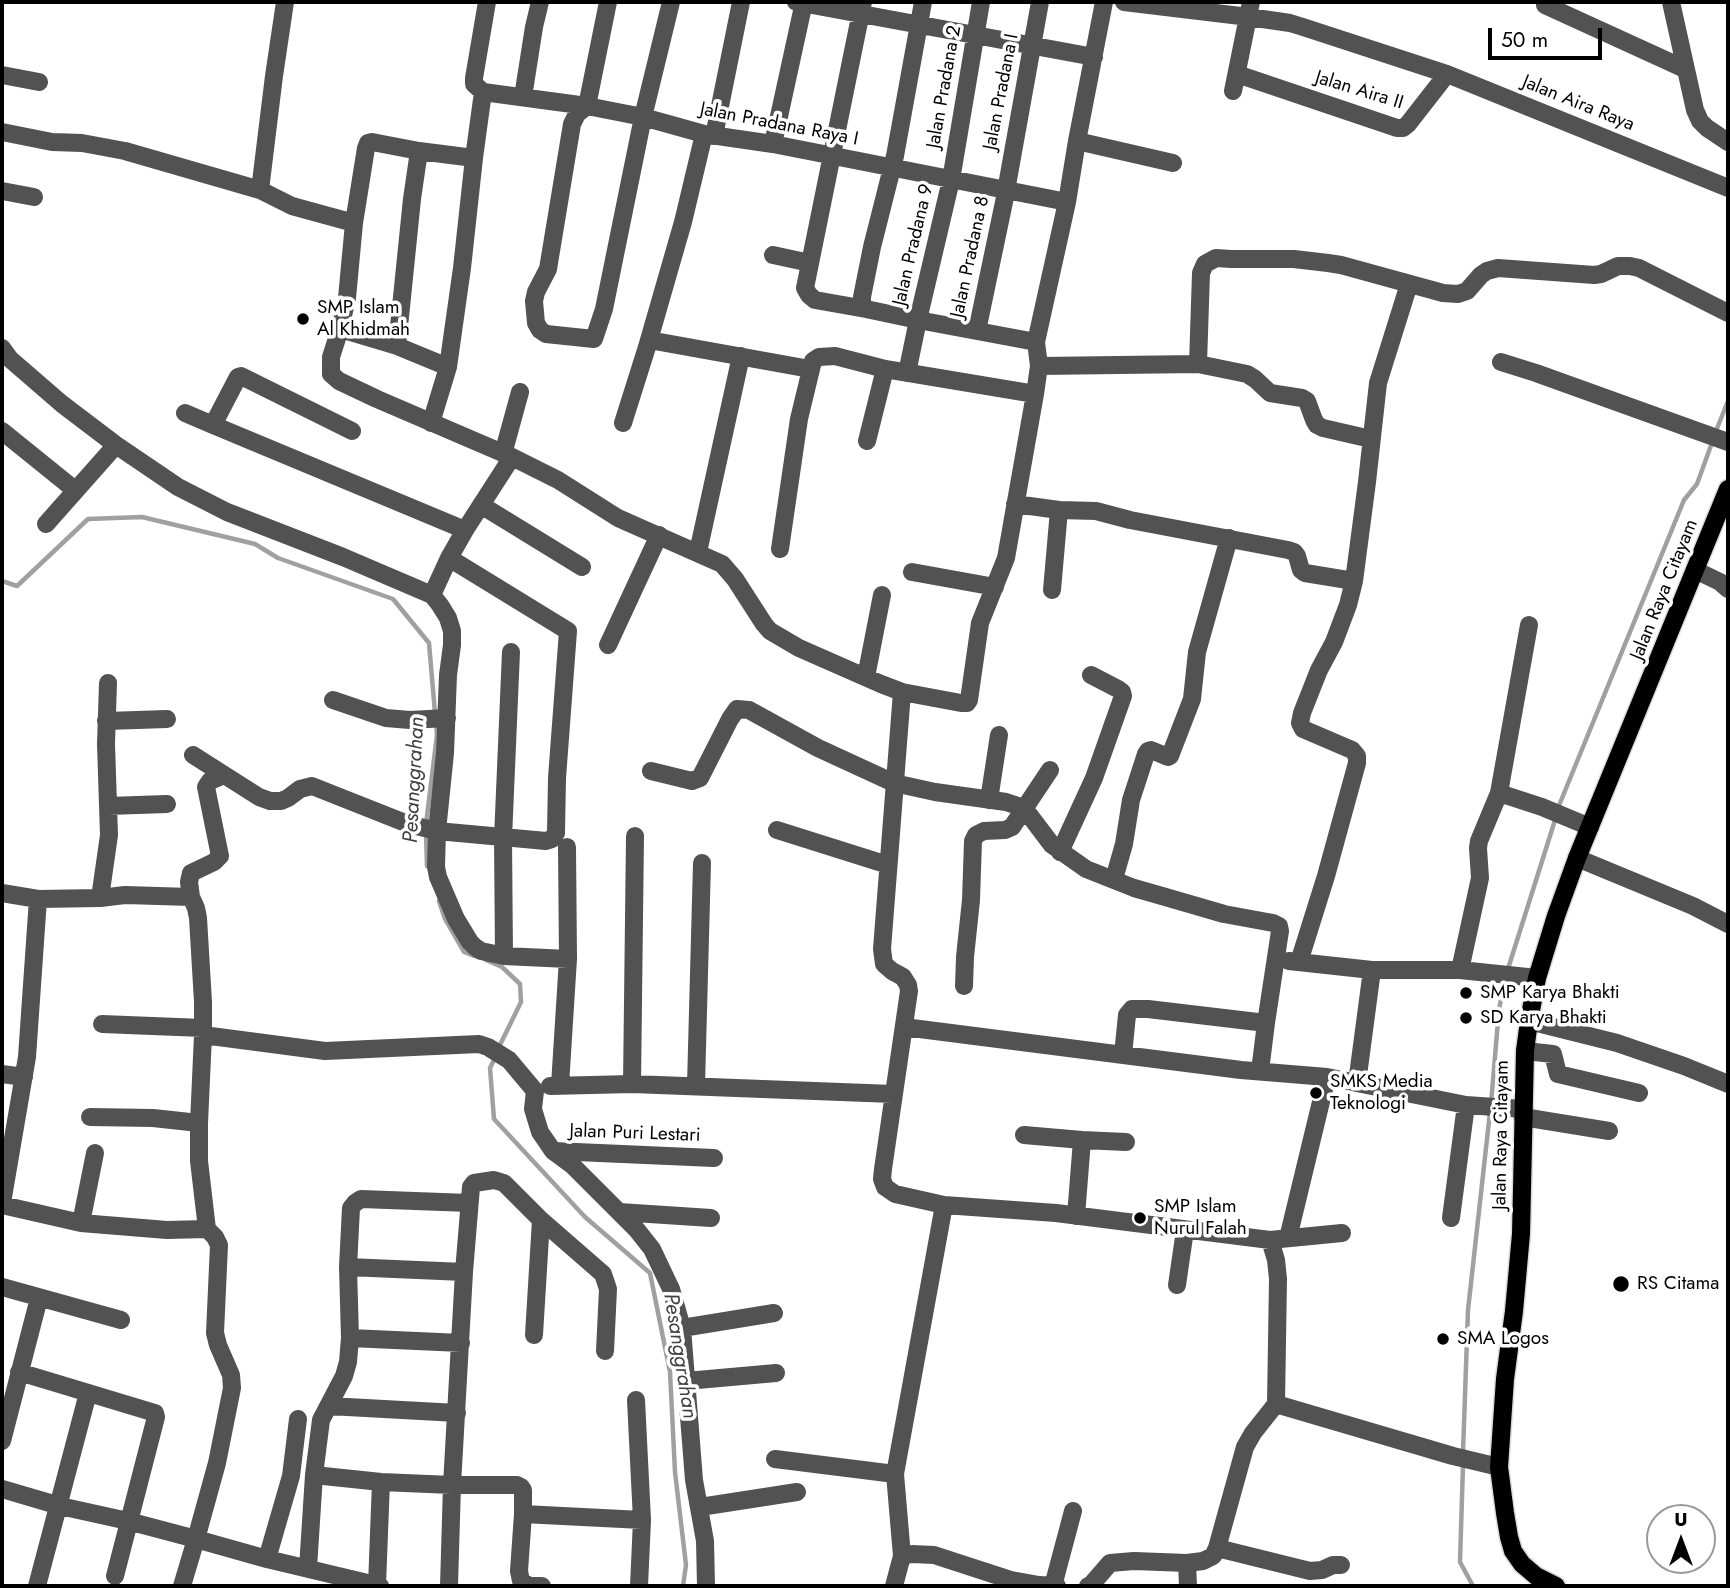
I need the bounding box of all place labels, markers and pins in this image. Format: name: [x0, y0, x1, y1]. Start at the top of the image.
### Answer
place label: SMP Islam Al Khidmah: [317, 297, 410, 341]
marker: SMP Islam Al Khidmah: [295, 311, 311, 327]
place label: SMP Karya Bhakti: [1480, 982, 1620, 1004]
marker: SMP Karya Bhakti: [1458, 985, 1474, 1001]
place label: SD Karya Bhakti: [1480, 1007, 1607, 1029]
marker: SD Karya Bhakti: [1458, 1010, 1474, 1026]
place label: SMKS Media Teknologi: [1330, 1071, 1433, 1115]
marker: SMKS Media Teknologi: [1308, 1085, 1324, 1101]
place label: SMP Islam Nurul Falah: [1154, 1196, 1247, 1240]
marker: SMP Islam Nurul Falah: [1132, 1210, 1148, 1226]
place label: RS Citama: [1637, 1273, 1719, 1295]
marker: RS Citama: [1611, 1274, 1631, 1294]
place label: SMA Logos: [1457, 1328, 1549, 1350]
marker: SMA Logos: [1435, 1331, 1451, 1347]

